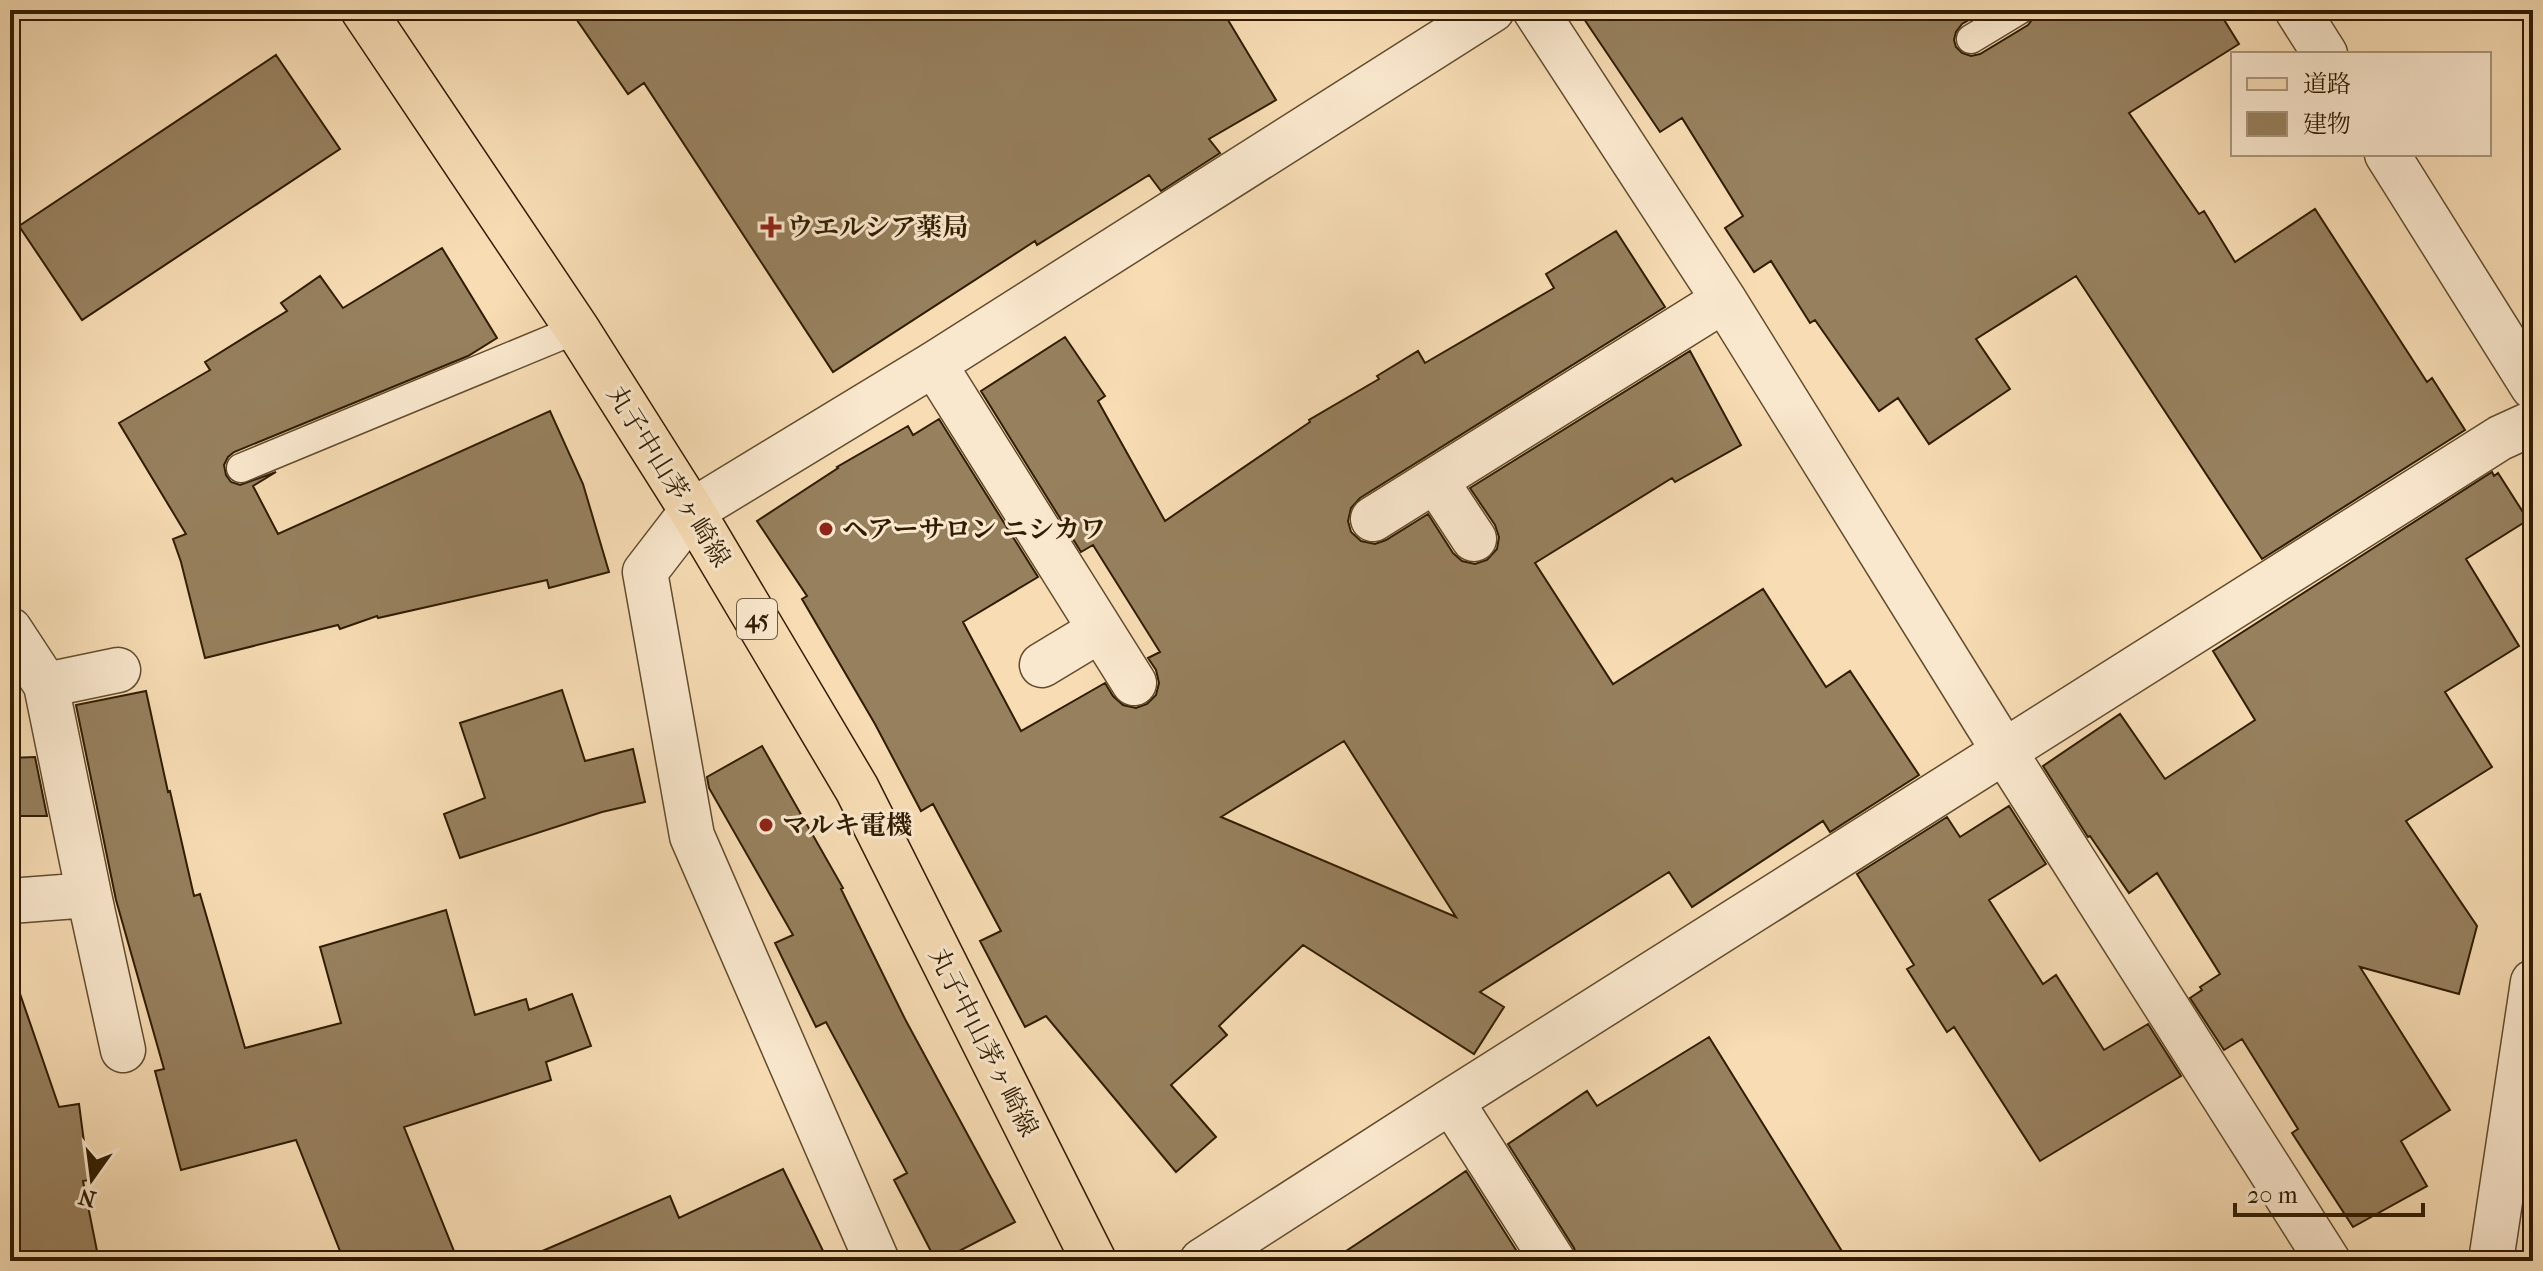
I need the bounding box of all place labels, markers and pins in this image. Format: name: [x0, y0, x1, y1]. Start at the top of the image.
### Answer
place label: ウエルシア薬局: [787, 212, 968, 243]
marker: ウエルシア薬局: [762, 218, 780, 236]
place label: ヘアーサロン ニシカワ: [842, 514, 1106, 545]
marker: ヘアーサロン ニシカワ: [817, 520, 835, 538]
place label: マルキ電機: [782, 810, 912, 841]
marker: マルキ電機: [757, 816, 775, 834]

